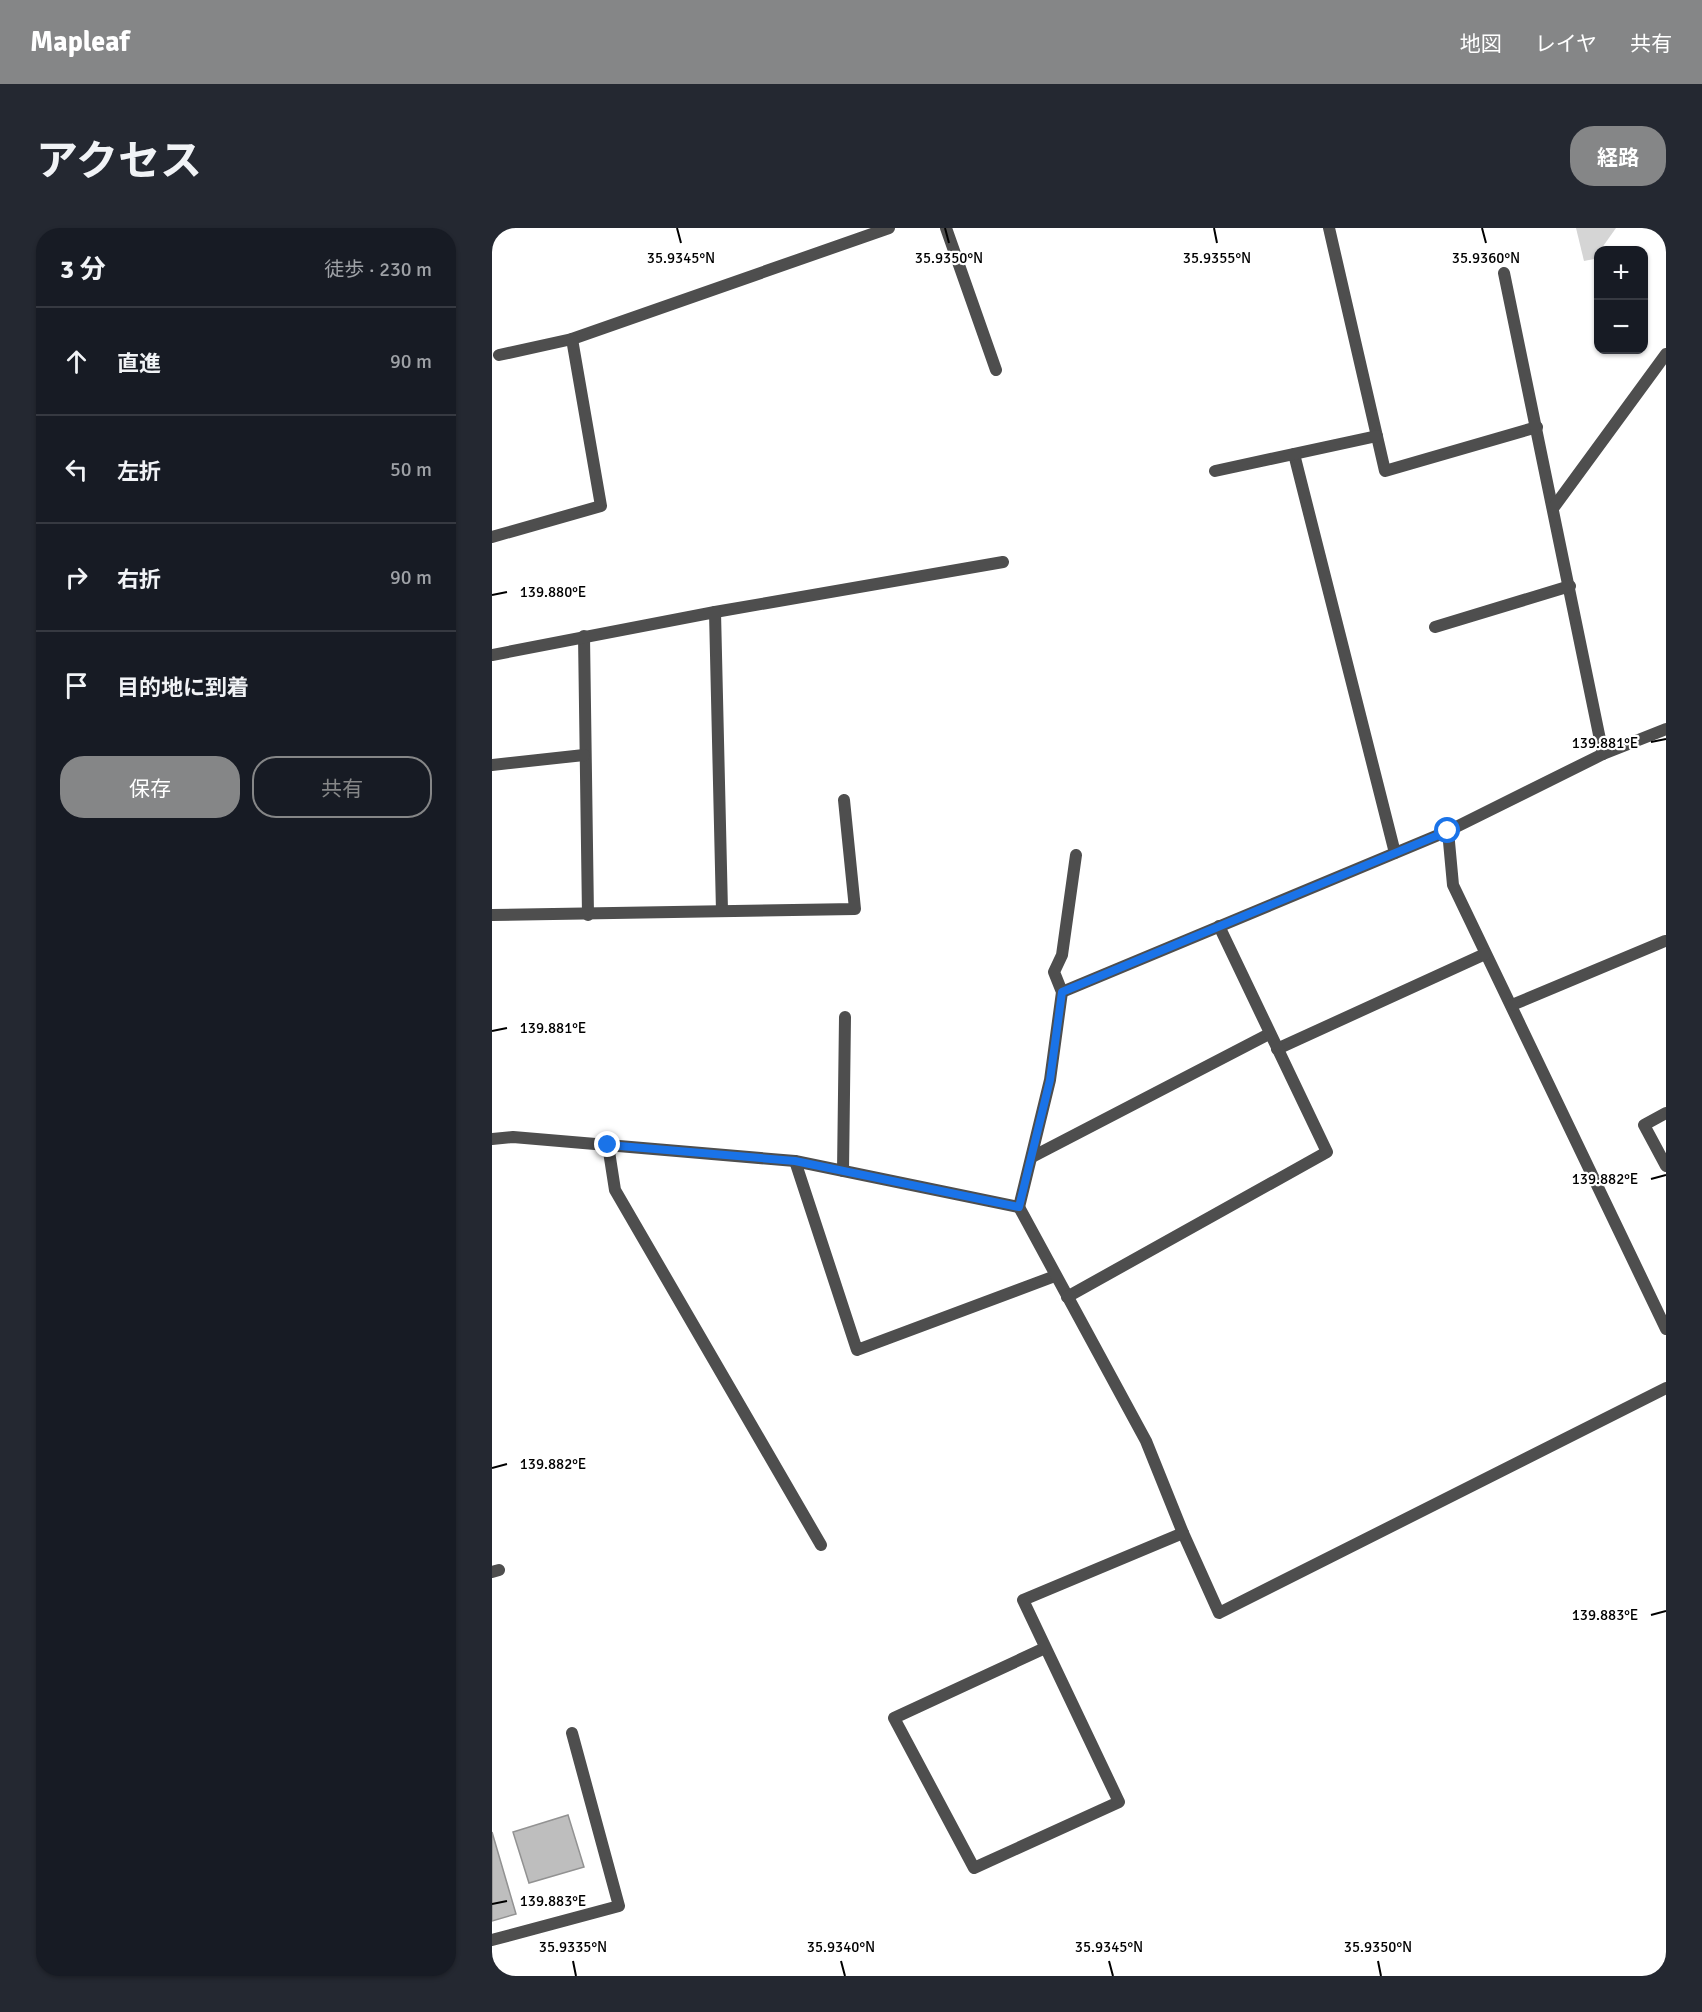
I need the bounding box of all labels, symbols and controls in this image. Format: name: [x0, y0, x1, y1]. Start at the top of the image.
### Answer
text: Mapleaf: [30, 25, 130, 59]
text: 地図: [1460, 31, 1502, 57]
text: レイヤ: [1535, 31, 1597, 57]
text: 共有: [1630, 31, 1672, 57]
button: 経路: [1570, 126, 1666, 186]
text: アクセス: [36, 136, 202, 187]
map controls: [1594, 246, 1648, 354]
button: +: [1594, 246, 1648, 300]
text: 35.9345°N: [647, 249, 715, 267]
text: 35.9350°N: [915, 249, 983, 267]
text: 35.9355°N: [1183, 249, 1251, 267]
text: 35.9360°N: [1452, 249, 1520, 267]
text: 3 分: [60, 254, 106, 286]
text: 徒歩 · 230 m: [324, 257, 432, 282]
button: −: [1594, 300, 1648, 354]
icon: ahead: [60, 345, 93, 378]
text: 90 m: [390, 349, 432, 374]
text: 直進: [117, 350, 161, 377]
icon: left: [60, 453, 93, 486]
text: 50 m: [390, 457, 432, 482]
text: 左折: [117, 458, 161, 485]
icon: right: [60, 561, 93, 594]
text: 90 m: [390, 565, 432, 590]
text: 右折: [117, 566, 161, 593]
text: 139.880°E: [520, 583, 586, 601]
icon: arrive: [60, 669, 93, 702]
text: 目的地に到着: [117, 674, 249, 701]
text: 139.881°E: [1572, 734, 1638, 752]
button: 保存: [60, 756, 240, 818]
button: 共有: [252, 756, 432, 818]
route start: [1434, 817, 1460, 843]
text: 139.881°E: [520, 1019, 586, 1037]
route end: [594, 1131, 620, 1157]
text: 139.882°E: [1572, 1170, 1638, 1188]
text: 139.882°E: [520, 1455, 586, 1473]
text: 139.883°E: [1572, 1606, 1638, 1624]
text: 139.883°E: [520, 1892, 586, 1910]
text: 35.9335°N: [539, 1938, 607, 1956]
text: 35.9340°N: [807, 1938, 875, 1956]
text: 35.9345°N: [1075, 1938, 1143, 1956]
text: 35.9350°N: [1344, 1938, 1412, 1956]

